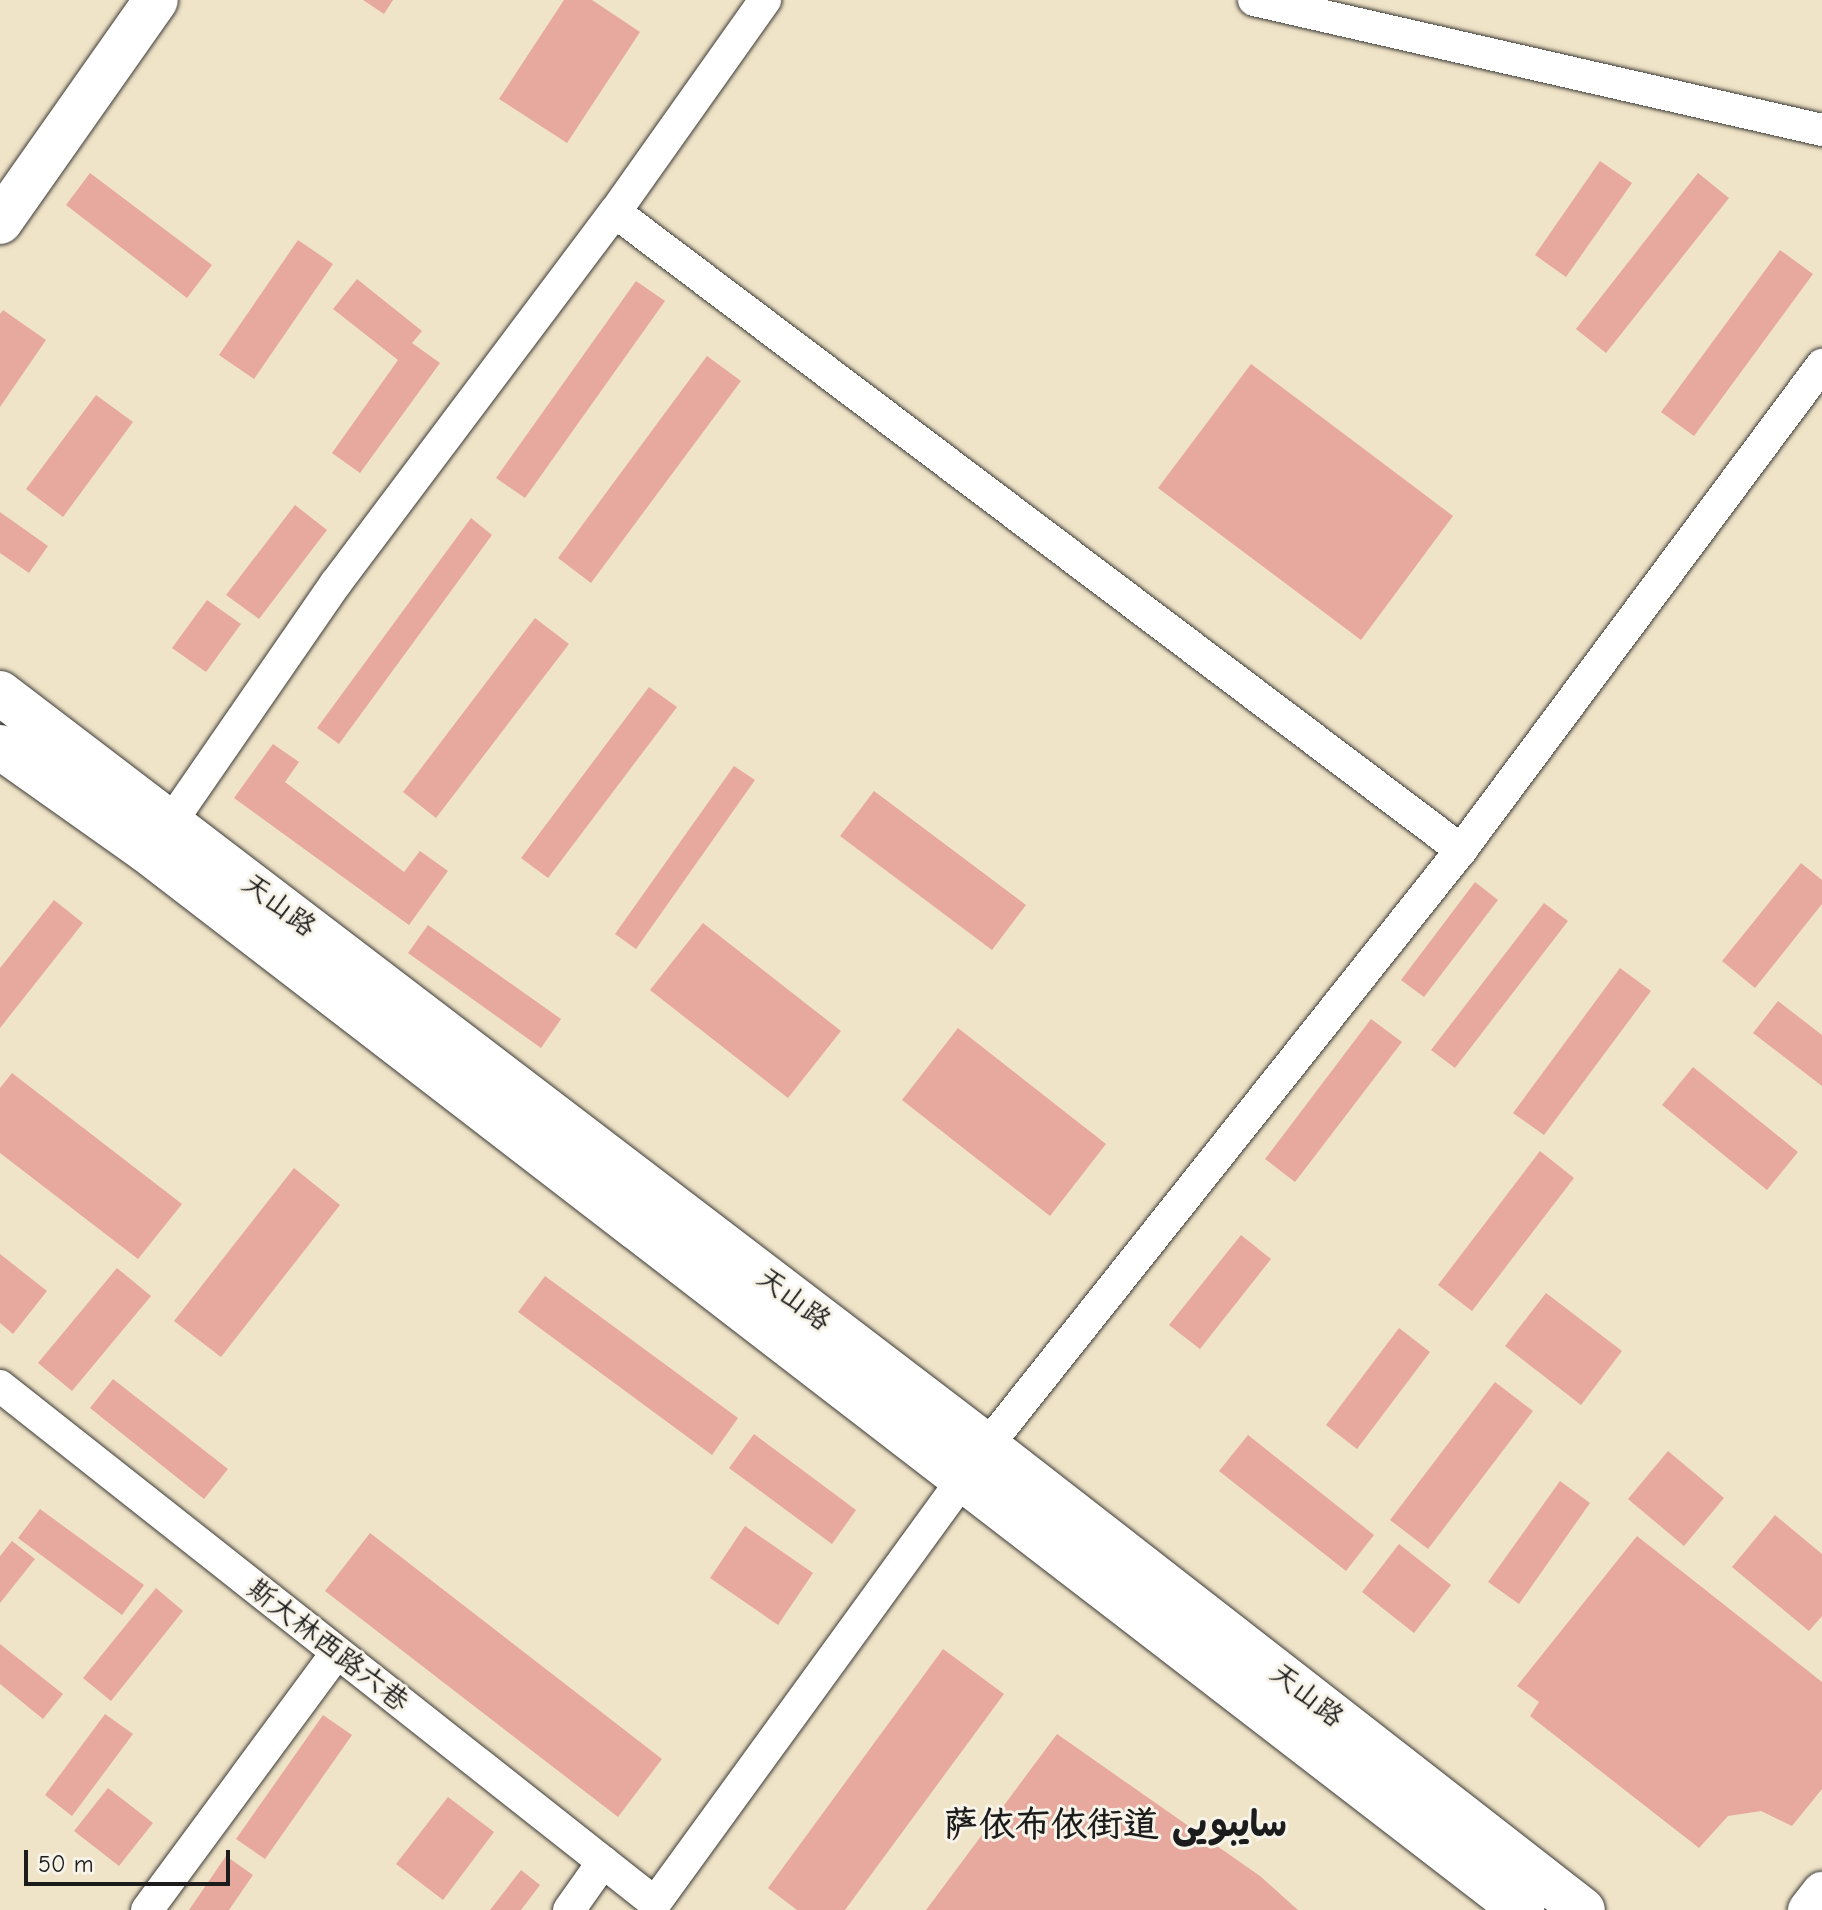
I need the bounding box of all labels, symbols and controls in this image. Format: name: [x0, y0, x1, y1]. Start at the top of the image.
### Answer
street label: 天山路: [235, 866, 323, 944]
street label: 天山路: [750, 1260, 838, 1338]
street label: 斯大林西路六巷: [240, 1571, 416, 1719]
street label: 天山路: [1264, 1656, 1350, 1734]
district label: 萨依布依街道 سايبويى: [943, 1803, 1287, 1847]
scale bar: [28, 1834, 234, 1884]
text: 50 m: [38, 1850, 94, 1878]

